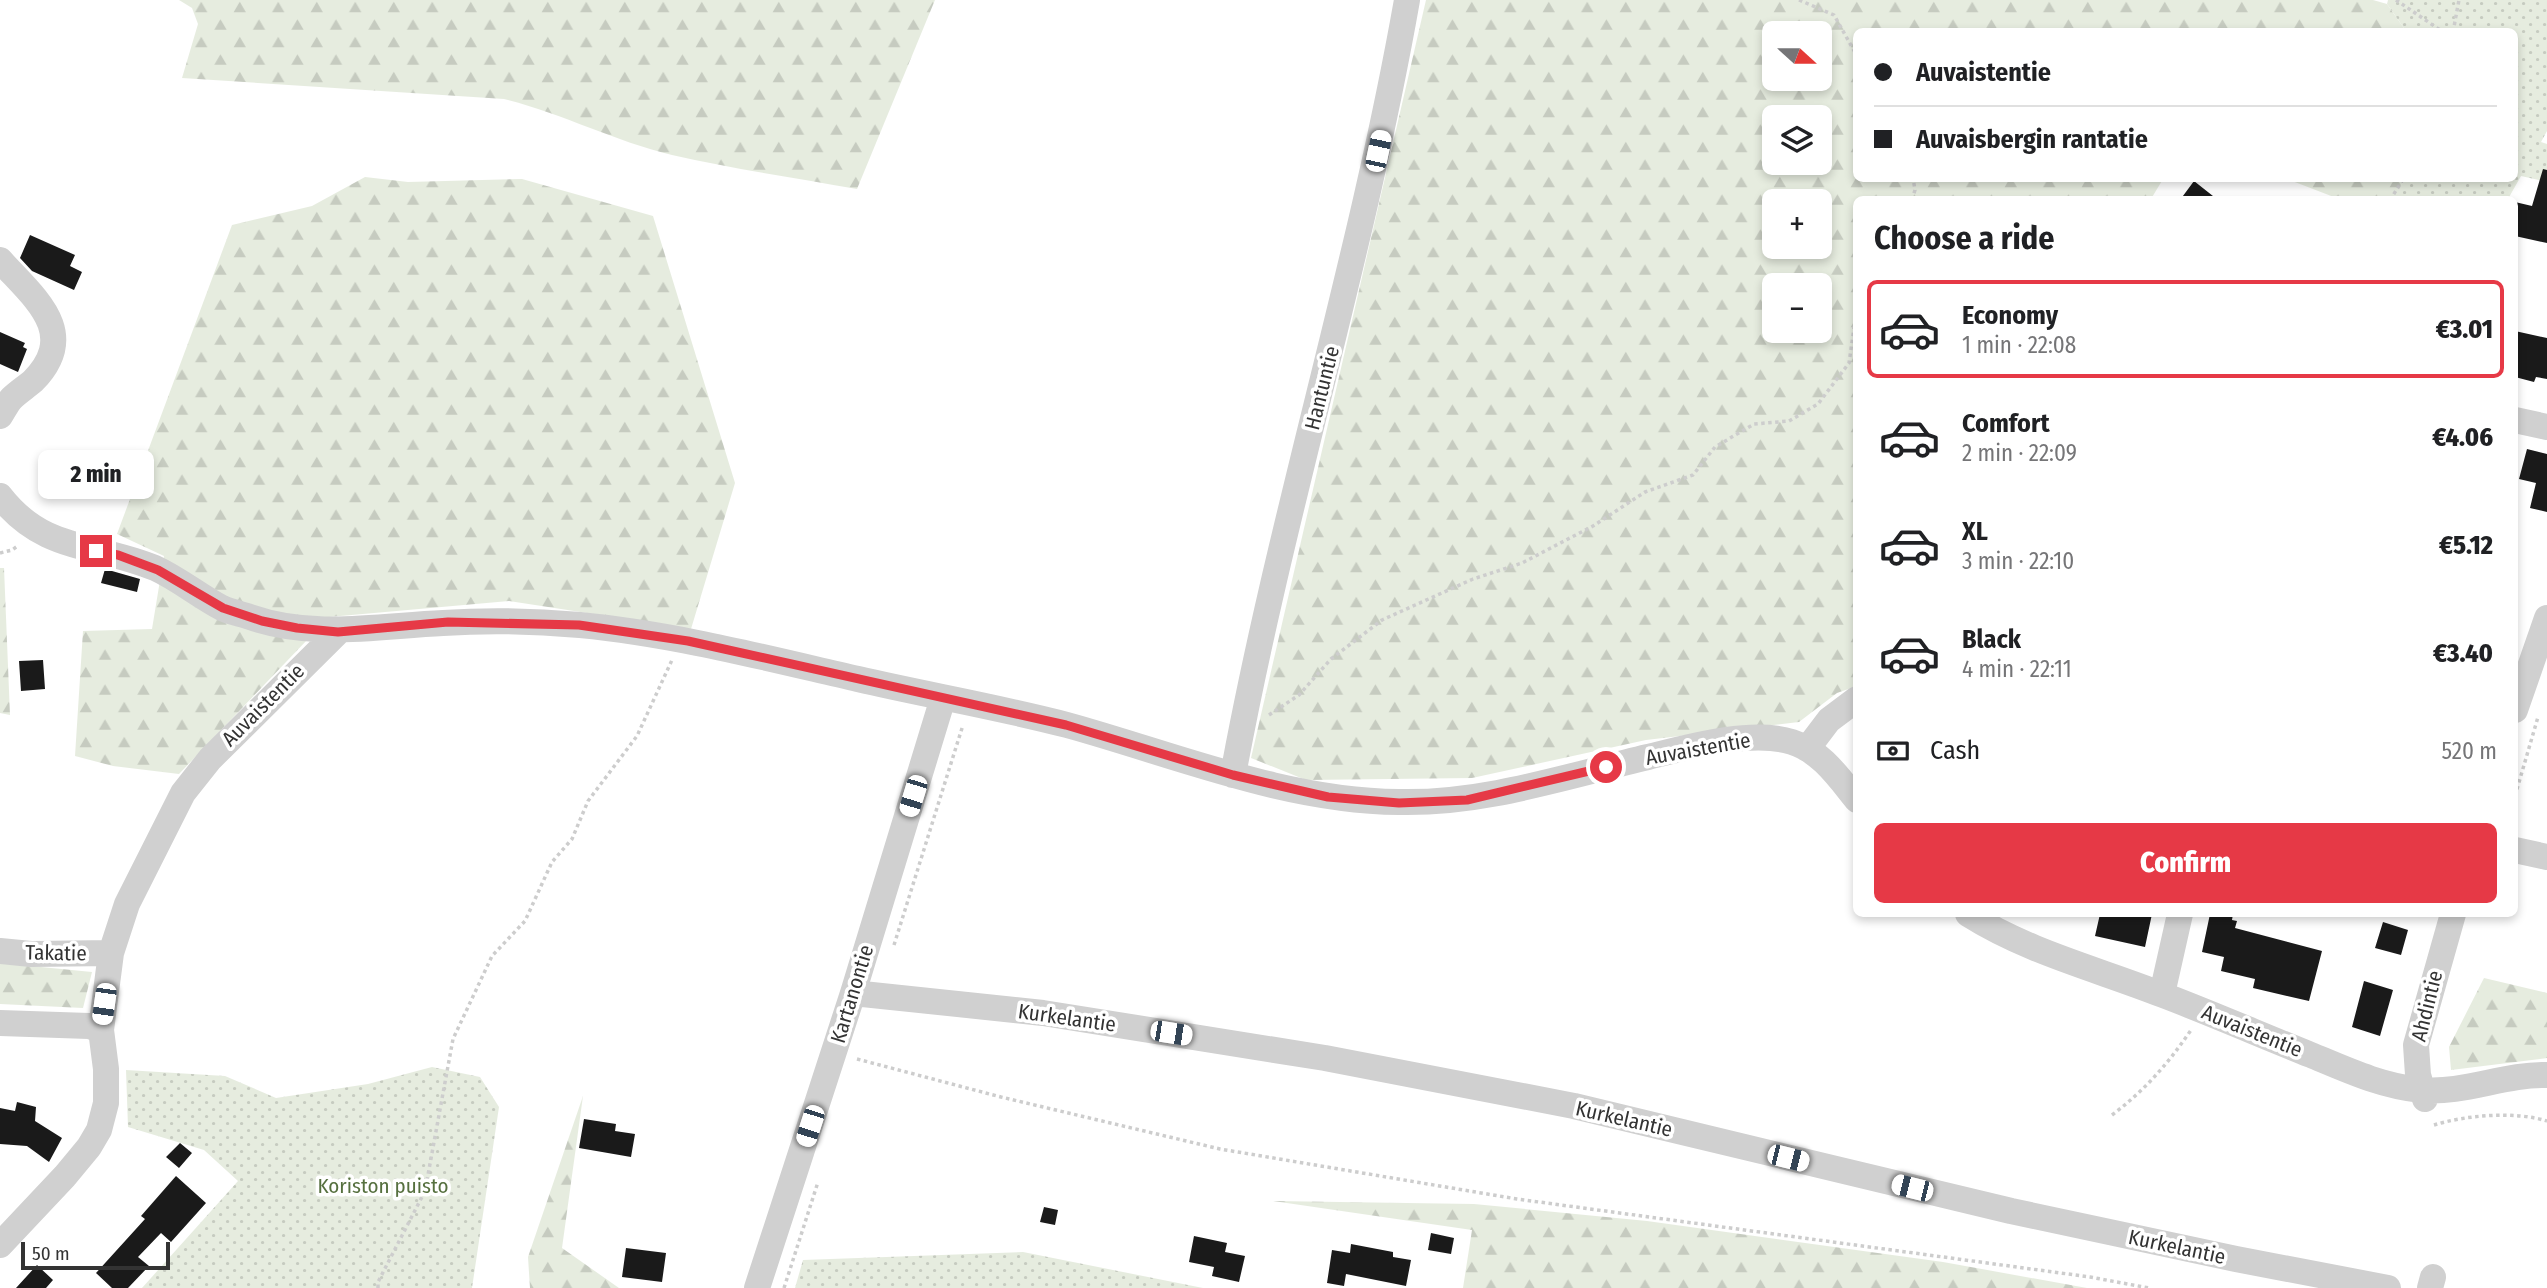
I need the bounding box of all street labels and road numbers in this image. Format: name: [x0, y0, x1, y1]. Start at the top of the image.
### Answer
street label: Hantuntie: [1299, 343, 1345, 433]
street label: Auvaistentie: [216, 658, 310, 752]
street label: Auvaistentie: [1643, 727, 1753, 771]
street label: Takatie: [25, 939, 87, 967]
street label: Kartanontie: [825, 942, 879, 1046]
street label: Ahdintie: [2406, 968, 2448, 1044]
street label: Kurkelantie: [1016, 998, 1118, 1038]
street label: Auvaistentie: [2198, 999, 2306, 1063]
street label: Kurkelantie: [1573, 1095, 1675, 1143]
street label: Kurkelantie: [2126, 1224, 2228, 1270]

